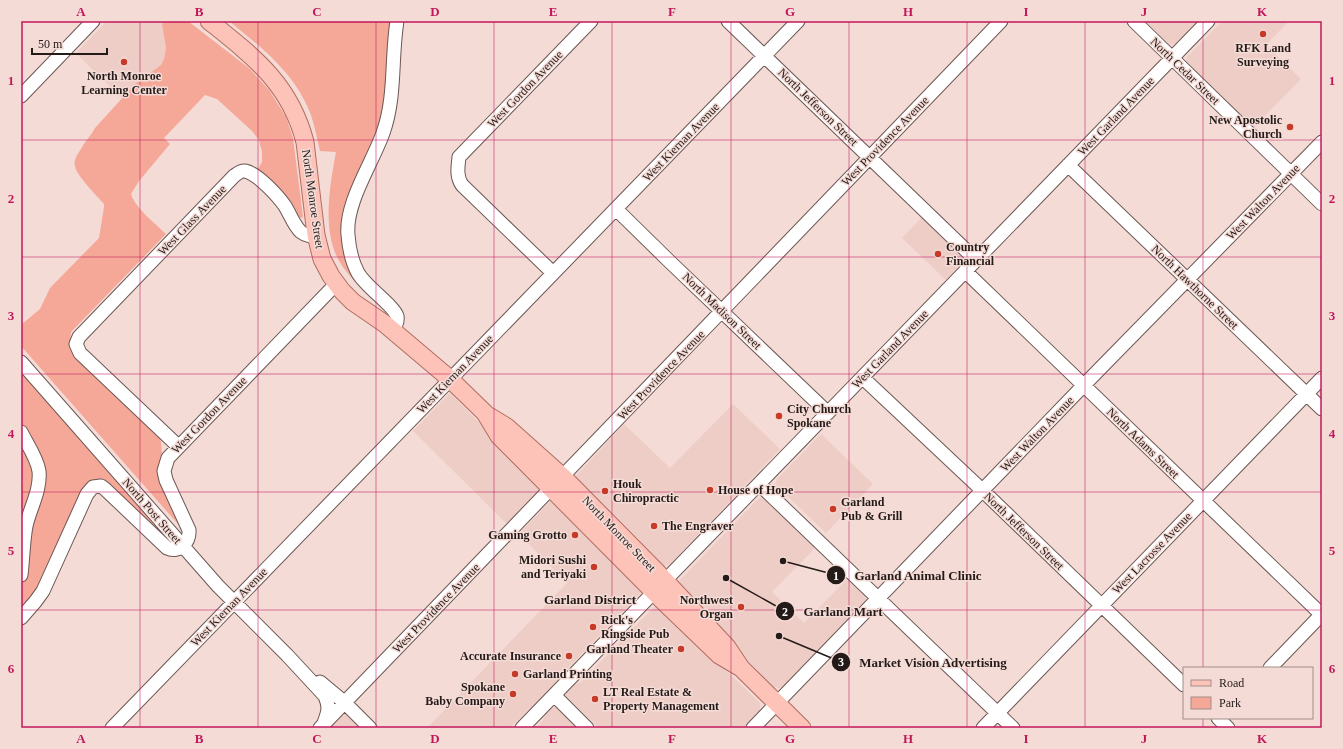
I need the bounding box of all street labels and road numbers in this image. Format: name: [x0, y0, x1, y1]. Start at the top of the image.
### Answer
street label: North Cedar Street: [1148, 34, 1223, 108]
street label: West Gordon Avenue: [484, 47, 566, 131]
street label: North Jefferson Street: [775, 65, 861, 149]
street label: West Garland Avenue: [1075, 74, 1157, 158]
street label: West Providence Avenue: [838, 93, 932, 189]
street label: West Kiernan Avenue: [640, 100, 722, 184]
street label: North Monroe Street: [299, 149, 327, 250]
street label: West Walton Avenue: [1223, 161, 1303, 243]
street label: West Glass Avenue: [155, 182, 229, 258]
street label: North Hawthorne Street: [1149, 242, 1242, 333]
street label: North Madison Street: [680, 270, 765, 353]
street label: West Garland Avenue: [849, 307, 931, 391]
street label: West Providence Avenue: [614, 327, 708, 423]
street label: West Kiernan Avenue: [414, 332, 496, 416]
street label: West Gordon Avenue: [168, 373, 250, 457]
street label: West Walton Avenue: [997, 393, 1077, 475]
street label: North Adams Street: [1104, 405, 1183, 482]
street label: North Post Street: [120, 475, 185, 547]
street label: North Jefferson Street: [981, 489, 1067, 573]
street label: North Monroe Street: [579, 493, 659, 575]
street label: West Lacrosse Avenue: [1109, 509, 1195, 597]
street label: West Providence Avenue: [389, 560, 483, 656]
street label: West Kiernan Avenue: [188, 565, 270, 649]

